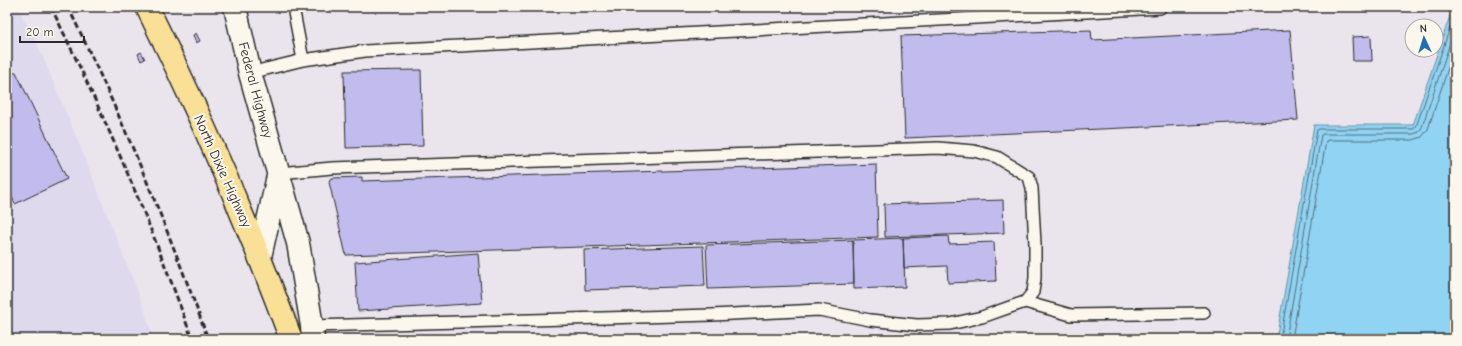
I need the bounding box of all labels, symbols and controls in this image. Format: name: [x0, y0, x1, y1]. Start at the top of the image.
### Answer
scale bar: [20, 18, 84, 44]
north arrow: [1404, 18, 1444, 58]
text: N: [1419, 22, 1427, 35]
text: 20 m: [26, 25, 54, 39]
street label: Federal Highway: [235, 40, 277, 141]
street label: North Dixie Highway: [190, 112, 255, 231]

